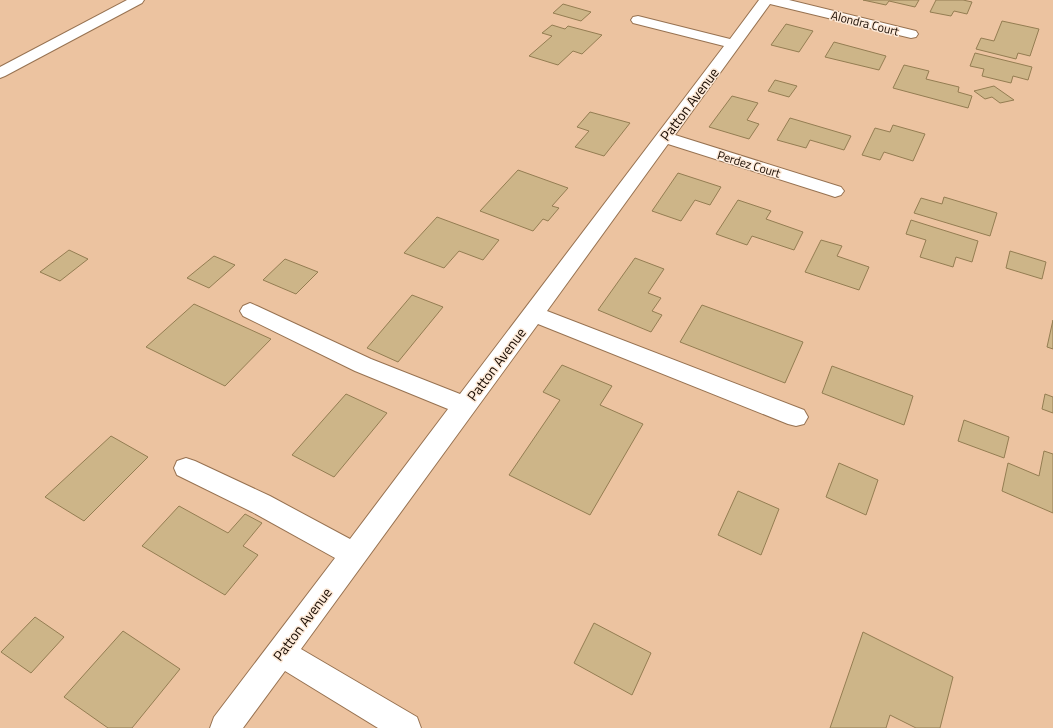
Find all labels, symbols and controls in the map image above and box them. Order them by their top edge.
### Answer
street label: Alondra Court [829,5,902,41]
street label: Patton Avenue [654,63,724,145]
street label: Perdez Court [715,145,784,183]
street label: Patton Avenue [461,323,531,405]
street label: Patton Avenue [267,583,337,665]

